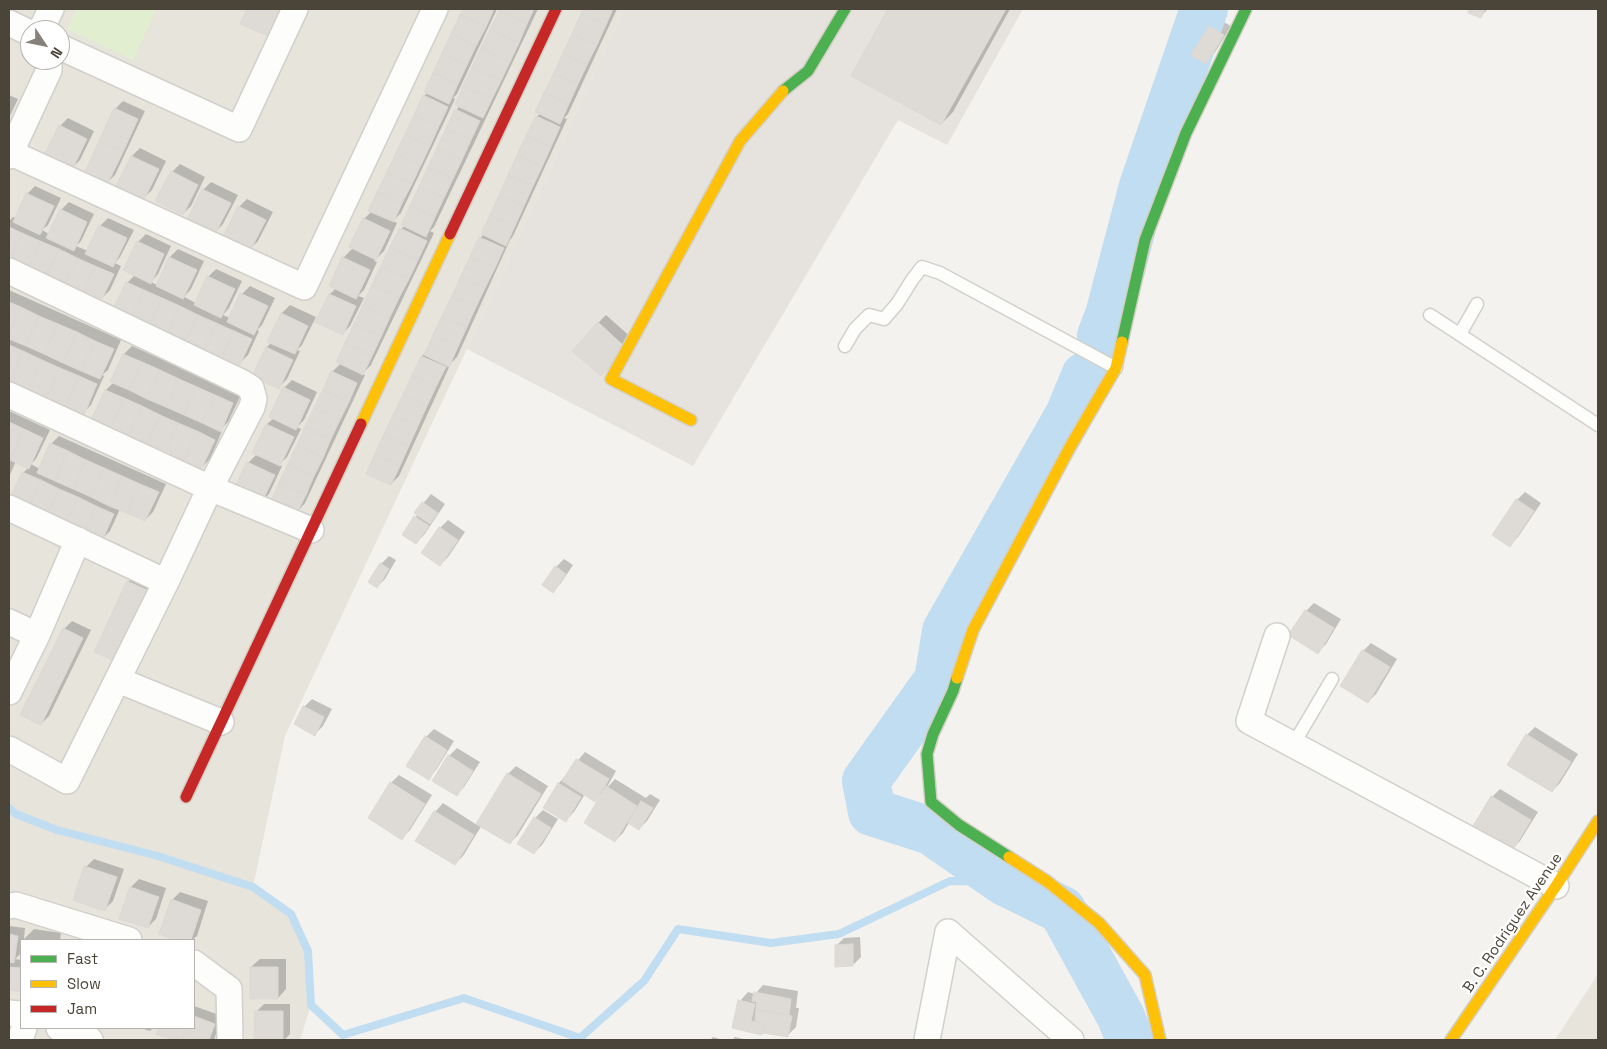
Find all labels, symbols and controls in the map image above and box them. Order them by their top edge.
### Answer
north arrow [20,20,70,70]
text: N [47,44,67,62]
street label: B. C. Rodriguez Avenue [1460,850,1566,996]
legend [20,939,195,1029]
text: Fast [67,949,98,968]
text: Slow [67,974,101,993]
text: Jam [67,999,97,1018]

